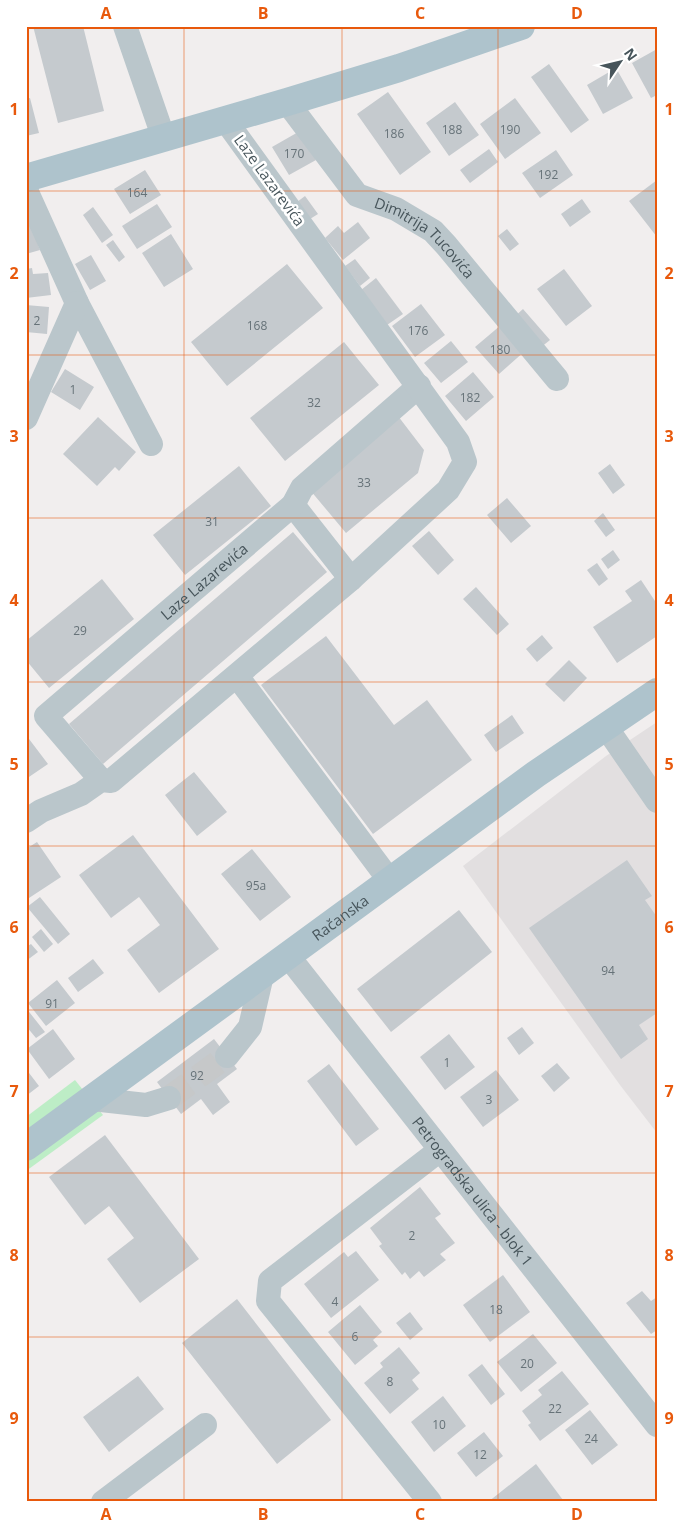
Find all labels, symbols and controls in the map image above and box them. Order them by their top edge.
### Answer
text: A [100,2,112,24]
text: B [258,2,268,24]
text: C [415,2,425,24]
text: D [571,2,583,24]
north arrow [596,38,646,88]
text: N [620,44,642,64]
text: 1 [9,98,19,120]
text: 1 [664,98,674,120]
house number: 188 [442,121,462,138]
house number: 190 [500,121,520,138]
house number: 186 [384,125,404,142]
street label: Laze Lazarevića [230,130,310,230]
house number: 170 [284,145,304,162]
house number: 192 [538,166,558,183]
house number: 164 [127,184,147,201]
street label: Dimitrija Tucovića [372,192,479,282]
text: 2 [9,262,19,284]
text: 2 [664,262,674,284]
house number: 2 [34,312,41,329]
house number: 168 [247,317,267,334]
house number: 176 [408,322,428,339]
house number: 180 [490,341,510,358]
house number: 1 [70,381,76,398]
house number: 182 [460,389,480,406]
house number: 32 [307,394,321,411]
text: 3 [9,425,19,447]
text: 3 [664,425,674,447]
house number: 33 [357,474,371,491]
house number: 31 [205,513,219,530]
street label: Laze Lazarevića [156,538,252,624]
text: 4 [9,589,19,611]
text: 4 [664,589,674,611]
house number: 29 [73,622,87,639]
text: 5 [9,753,19,775]
text: 5 [664,753,674,775]
house number: 95a [246,877,266,894]
street label: Račanska [308,890,372,945]
text: 6 [9,916,19,938]
text: 6 [664,916,674,938]
house number: 94 [601,962,615,979]
house number: 91 [45,995,59,1012]
house number: 1 [444,1054,450,1071]
house number: 92 [190,1067,204,1084]
text: 7 [9,1080,19,1102]
text: 7 [664,1080,674,1102]
house number: 3 [486,1091,493,1108]
street label: Petrogradska ulica - blok 1 [408,1112,538,1270]
house number: 2 [409,1227,416,1244]
text: 8 [9,1244,19,1266]
text: 8 [664,1244,674,1266]
house number: 4 [332,1293,339,1310]
house number: 18 [489,1301,503,1318]
house number: 6 [352,1328,359,1345]
house number: 20 [520,1355,534,1372]
house number: 8 [387,1373,394,1390]
house number: 22 [548,1400,562,1417]
text: 9 [9,1407,19,1429]
text: 9 [664,1407,674,1429]
house number: 10 [432,1416,446,1433]
house number: 24 [584,1430,598,1447]
house number: 12 [473,1446,487,1463]
text: A [100,1503,112,1525]
text: B [258,1503,268,1525]
text: C [415,1503,425,1525]
text: D [571,1503,583,1525]

